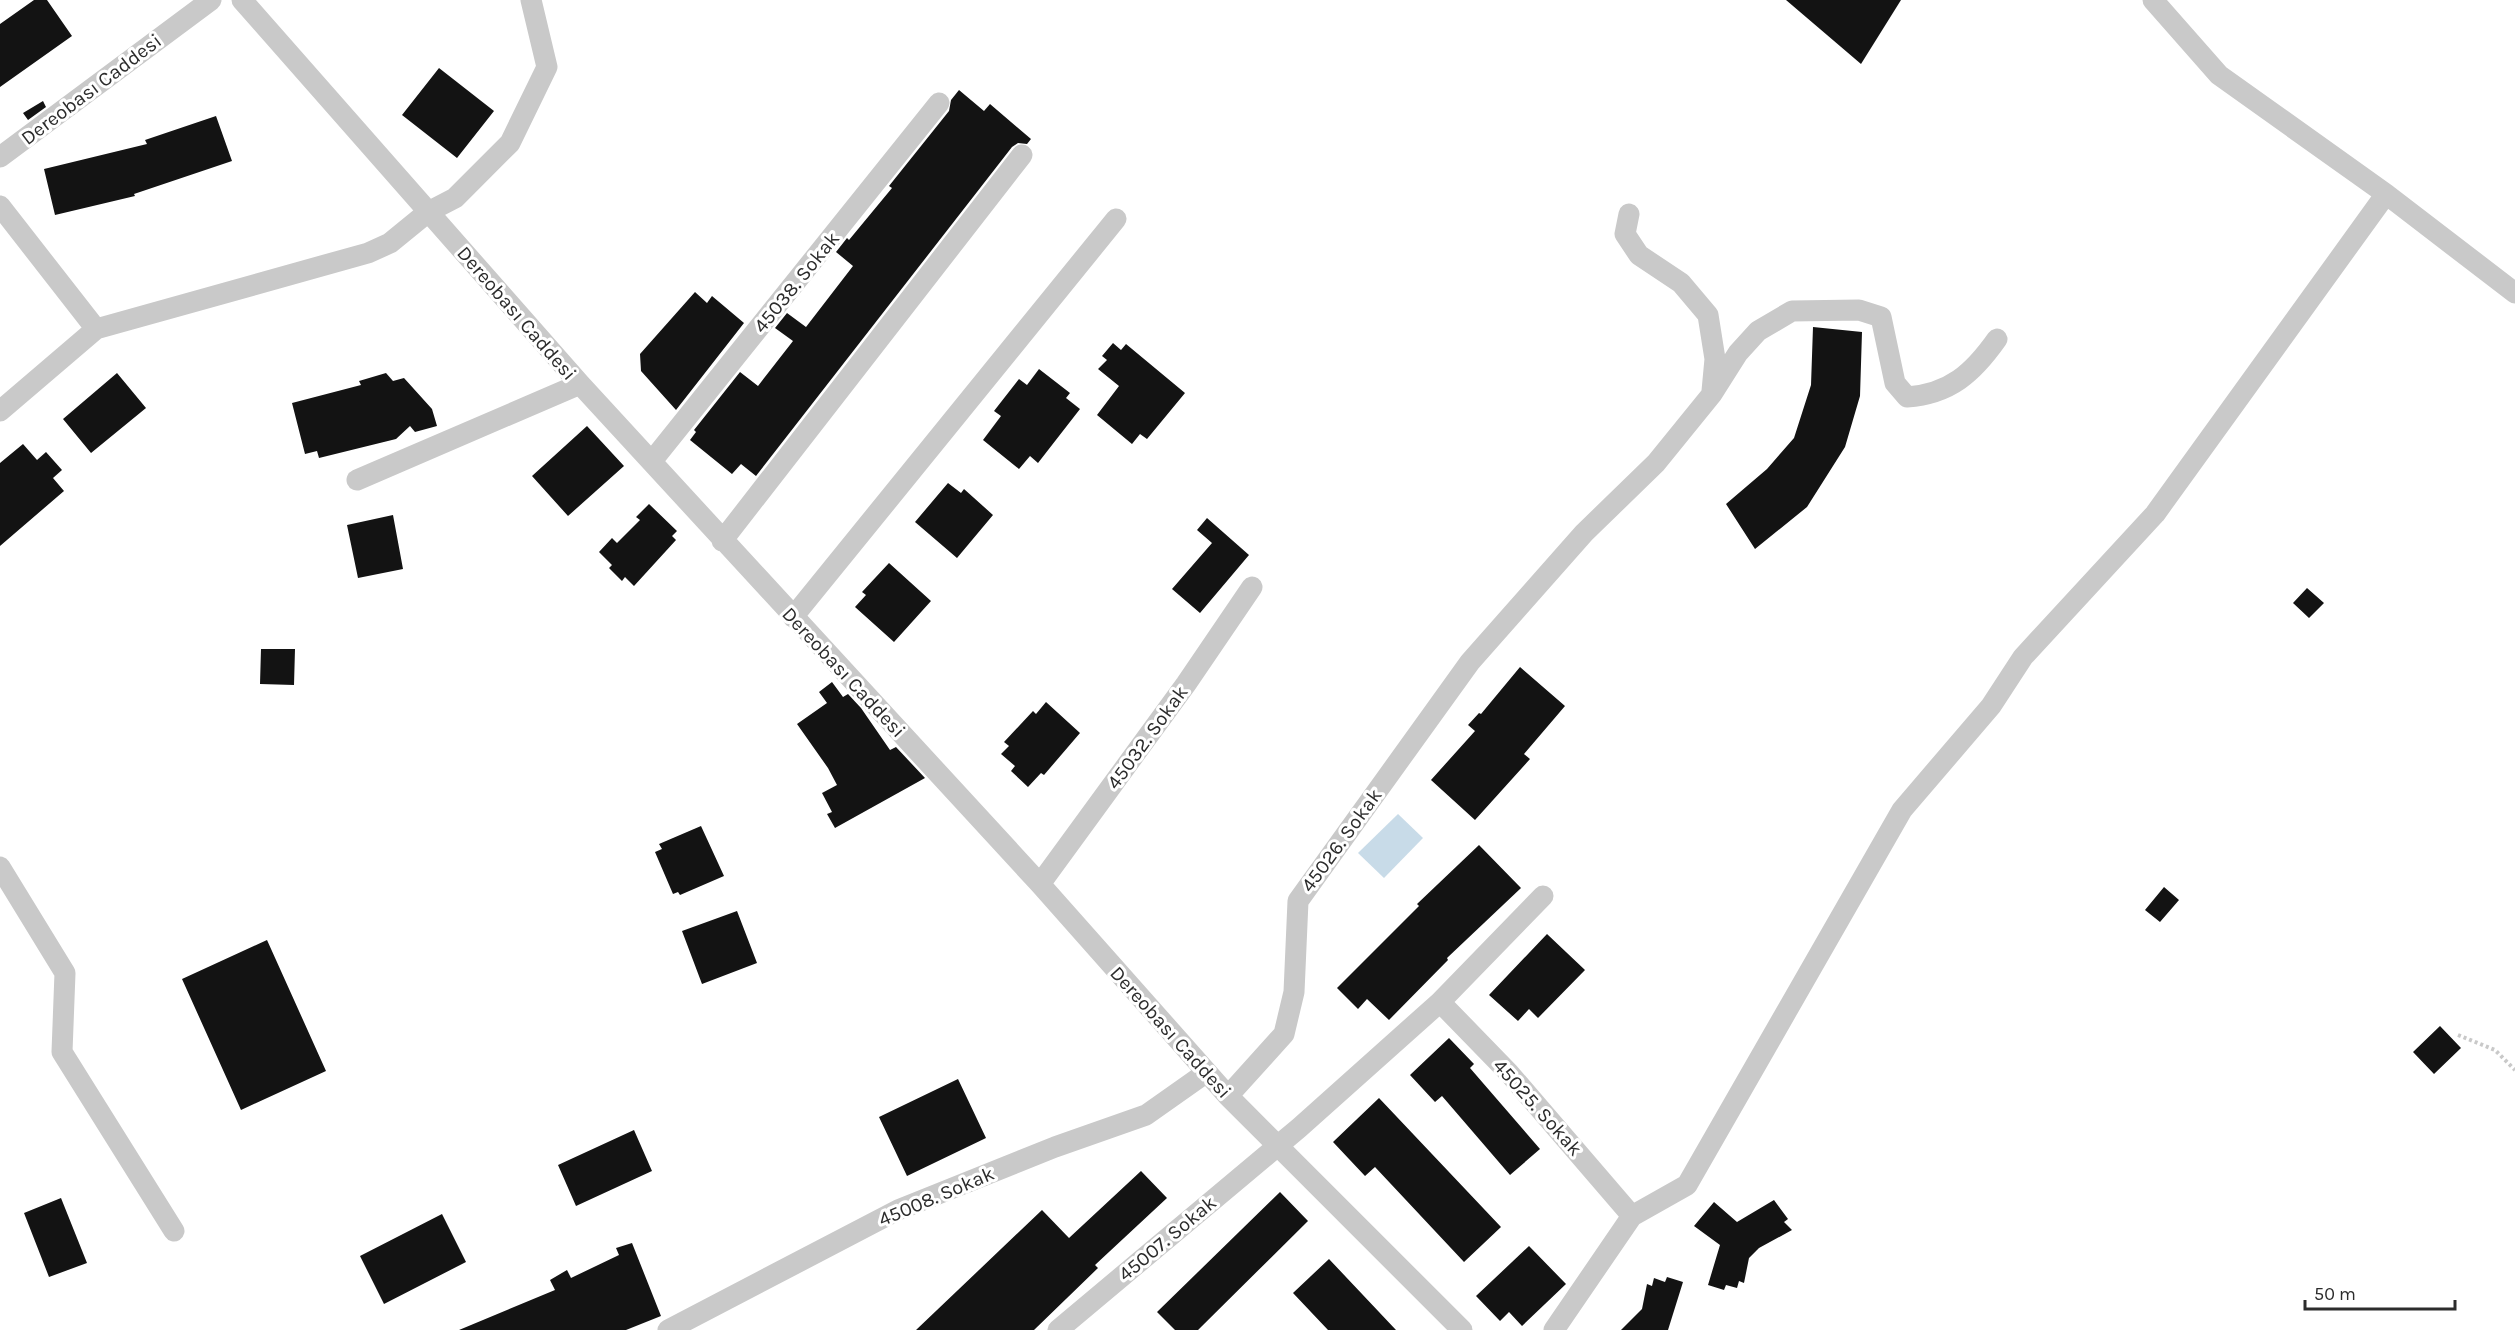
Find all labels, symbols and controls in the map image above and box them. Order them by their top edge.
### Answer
street label: Dereobası Caddesi [17,29,166,150]
street label: 45038. Sokak [749,227,844,337]
street label: Dereobası Caddesi [452,242,581,385]
street label: Dereobası Caddesi [777,602,910,742]
street label: 45032. Sokak [1102,681,1193,794]
street label: 45026. Sokak [1296,784,1387,897]
street label: Dereobası Caddesi [1105,962,1236,1103]
street label: 45025. Sokak [1488,1054,1587,1160]
street label: 45008. Sokak [875,1162,997,1231]
street label: 45007. Sokak [1114,1191,1221,1286]
scale bar [2305,1273,2455,1311]
text: 50 m [2314,1283,2356,1305]

